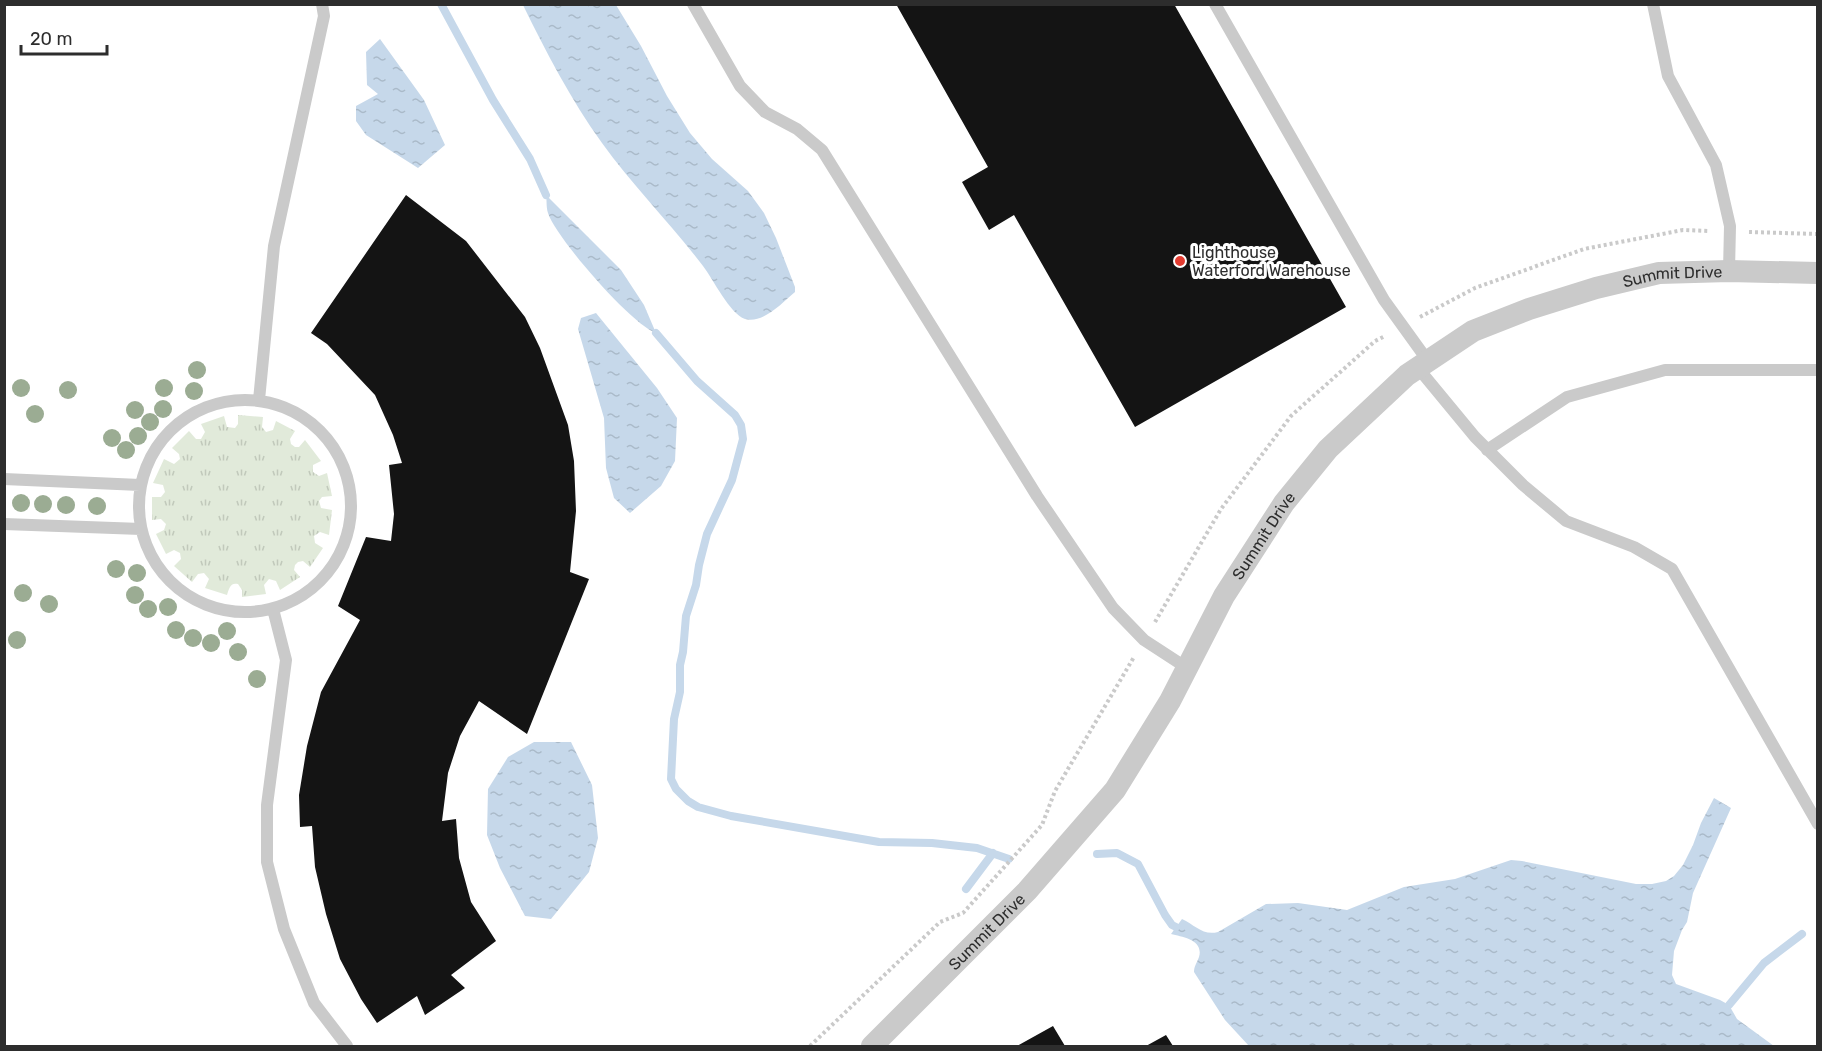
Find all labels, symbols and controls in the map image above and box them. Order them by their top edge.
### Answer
scale bar [21,18,106,56]
text: 20 m [30,28,72,50]
place label: Lighthouse Waterford Warehouse [1192,243,1351,280]
marker: Lighthouse Waterford Warehouse [1173,254,1187,268]
street label: Summit Drive [1621,262,1723,291]
street label: Summit Drive [1228,488,1299,583]
street label: Summit Drive [945,889,1029,974]

